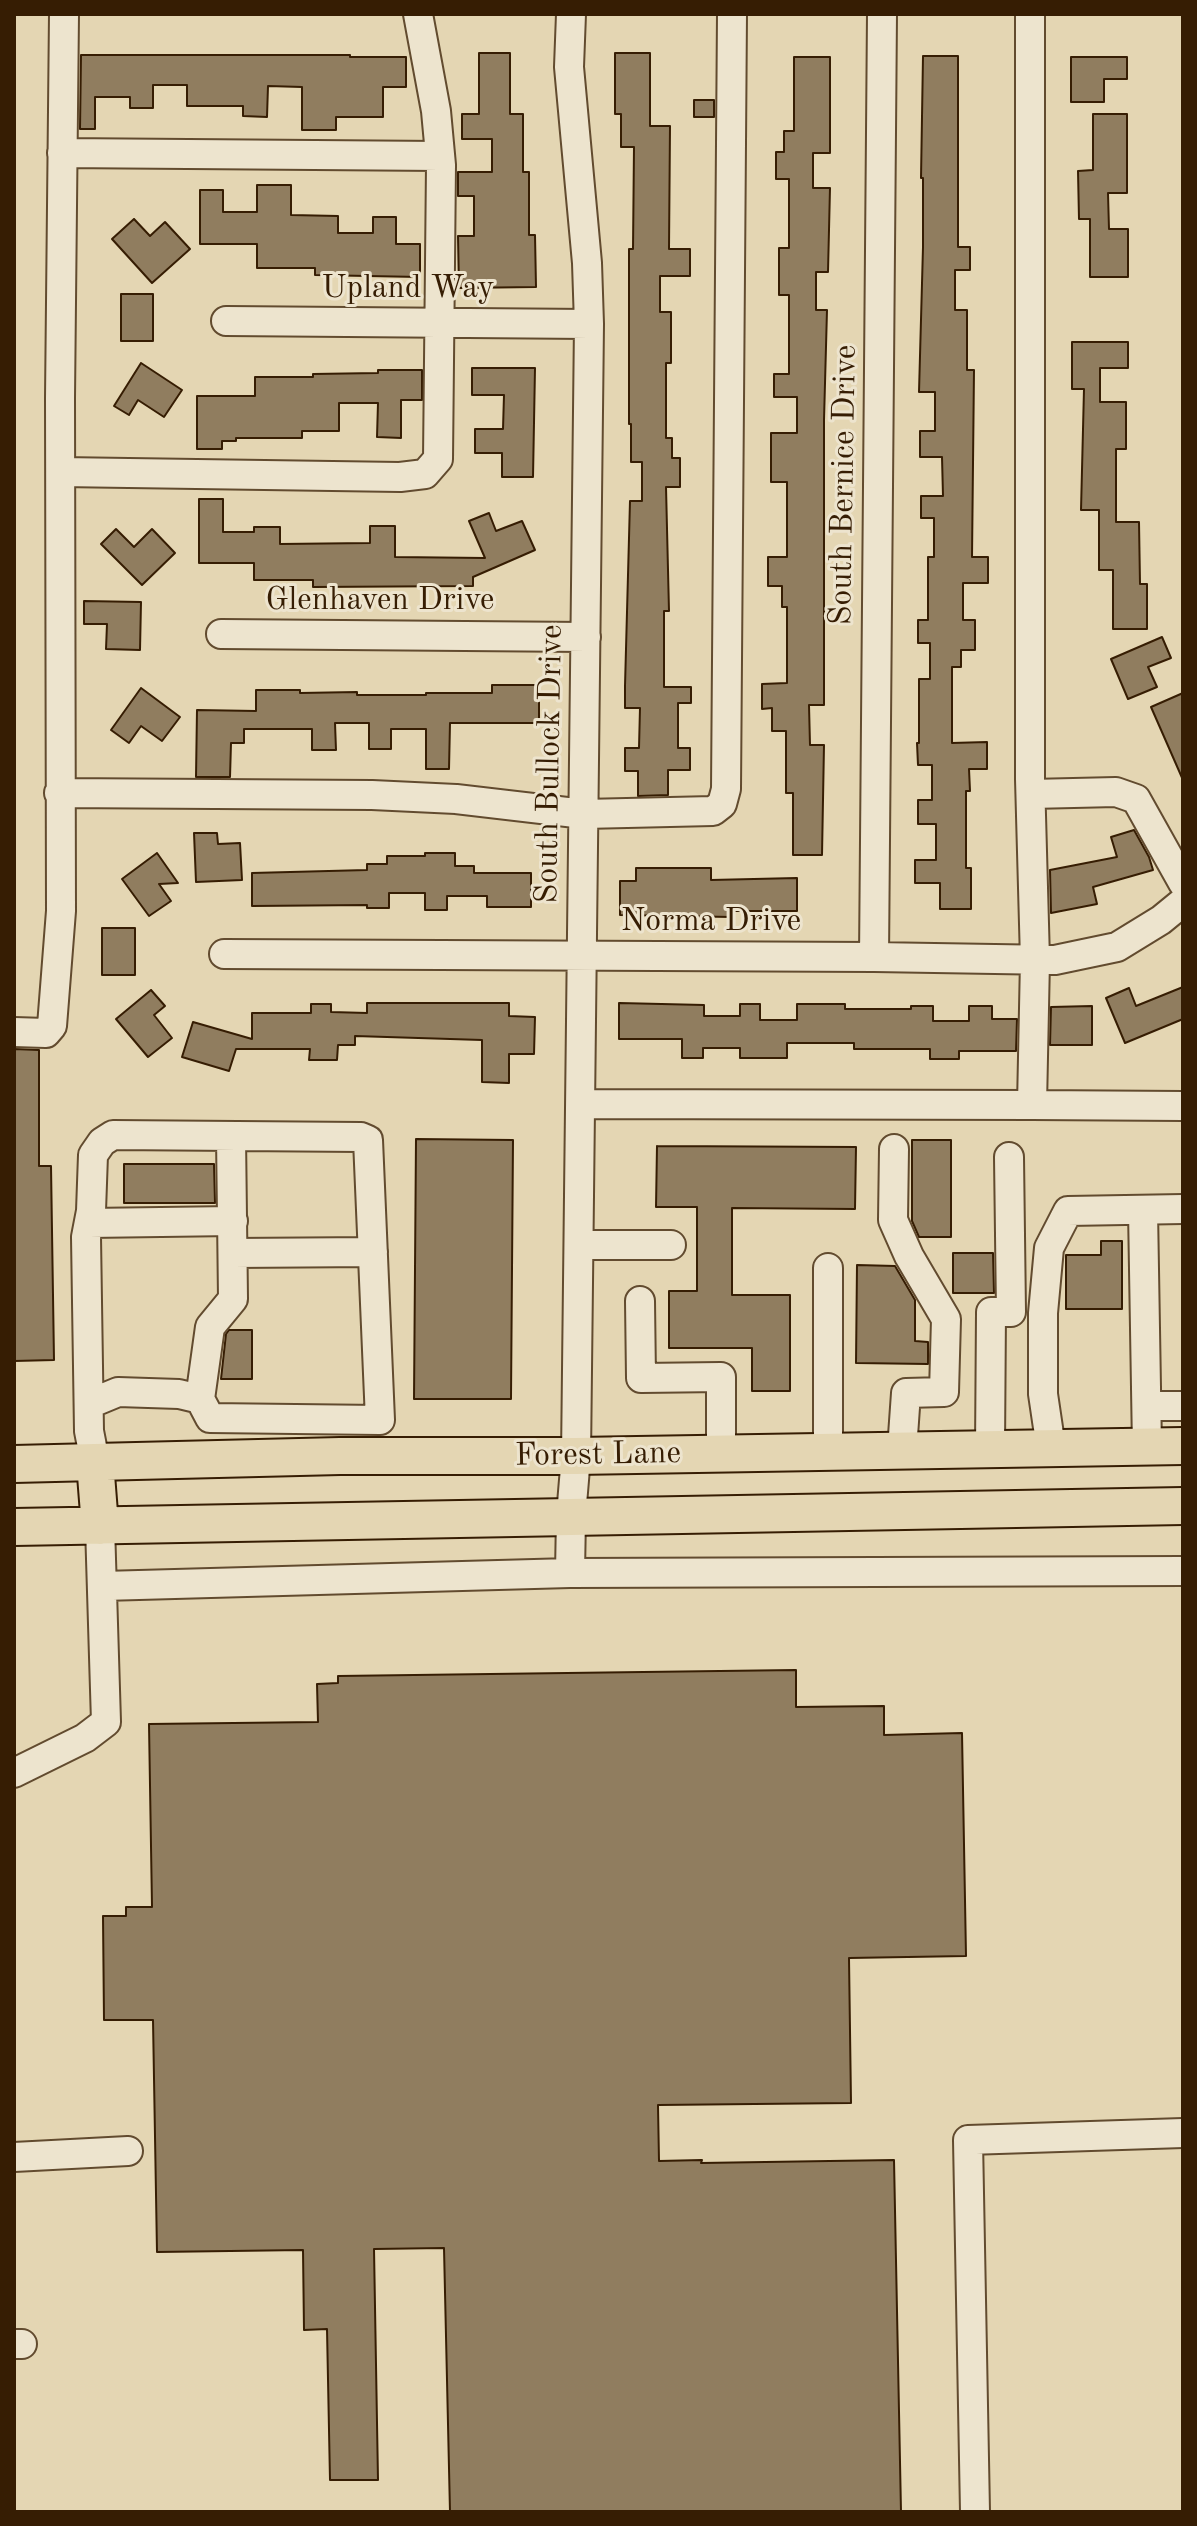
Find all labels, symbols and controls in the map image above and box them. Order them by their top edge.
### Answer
street label: Upland Way [322,270,494,308]
street label: South Bernice Drive [822,344,866,626]
street label: Glenhaven Drive [265,582,495,620]
street label: South Bullock Drive [528,624,572,904]
street label: Norma Drive [621,903,801,941]
street label: Forest Lane [515,1434,681,1476]

